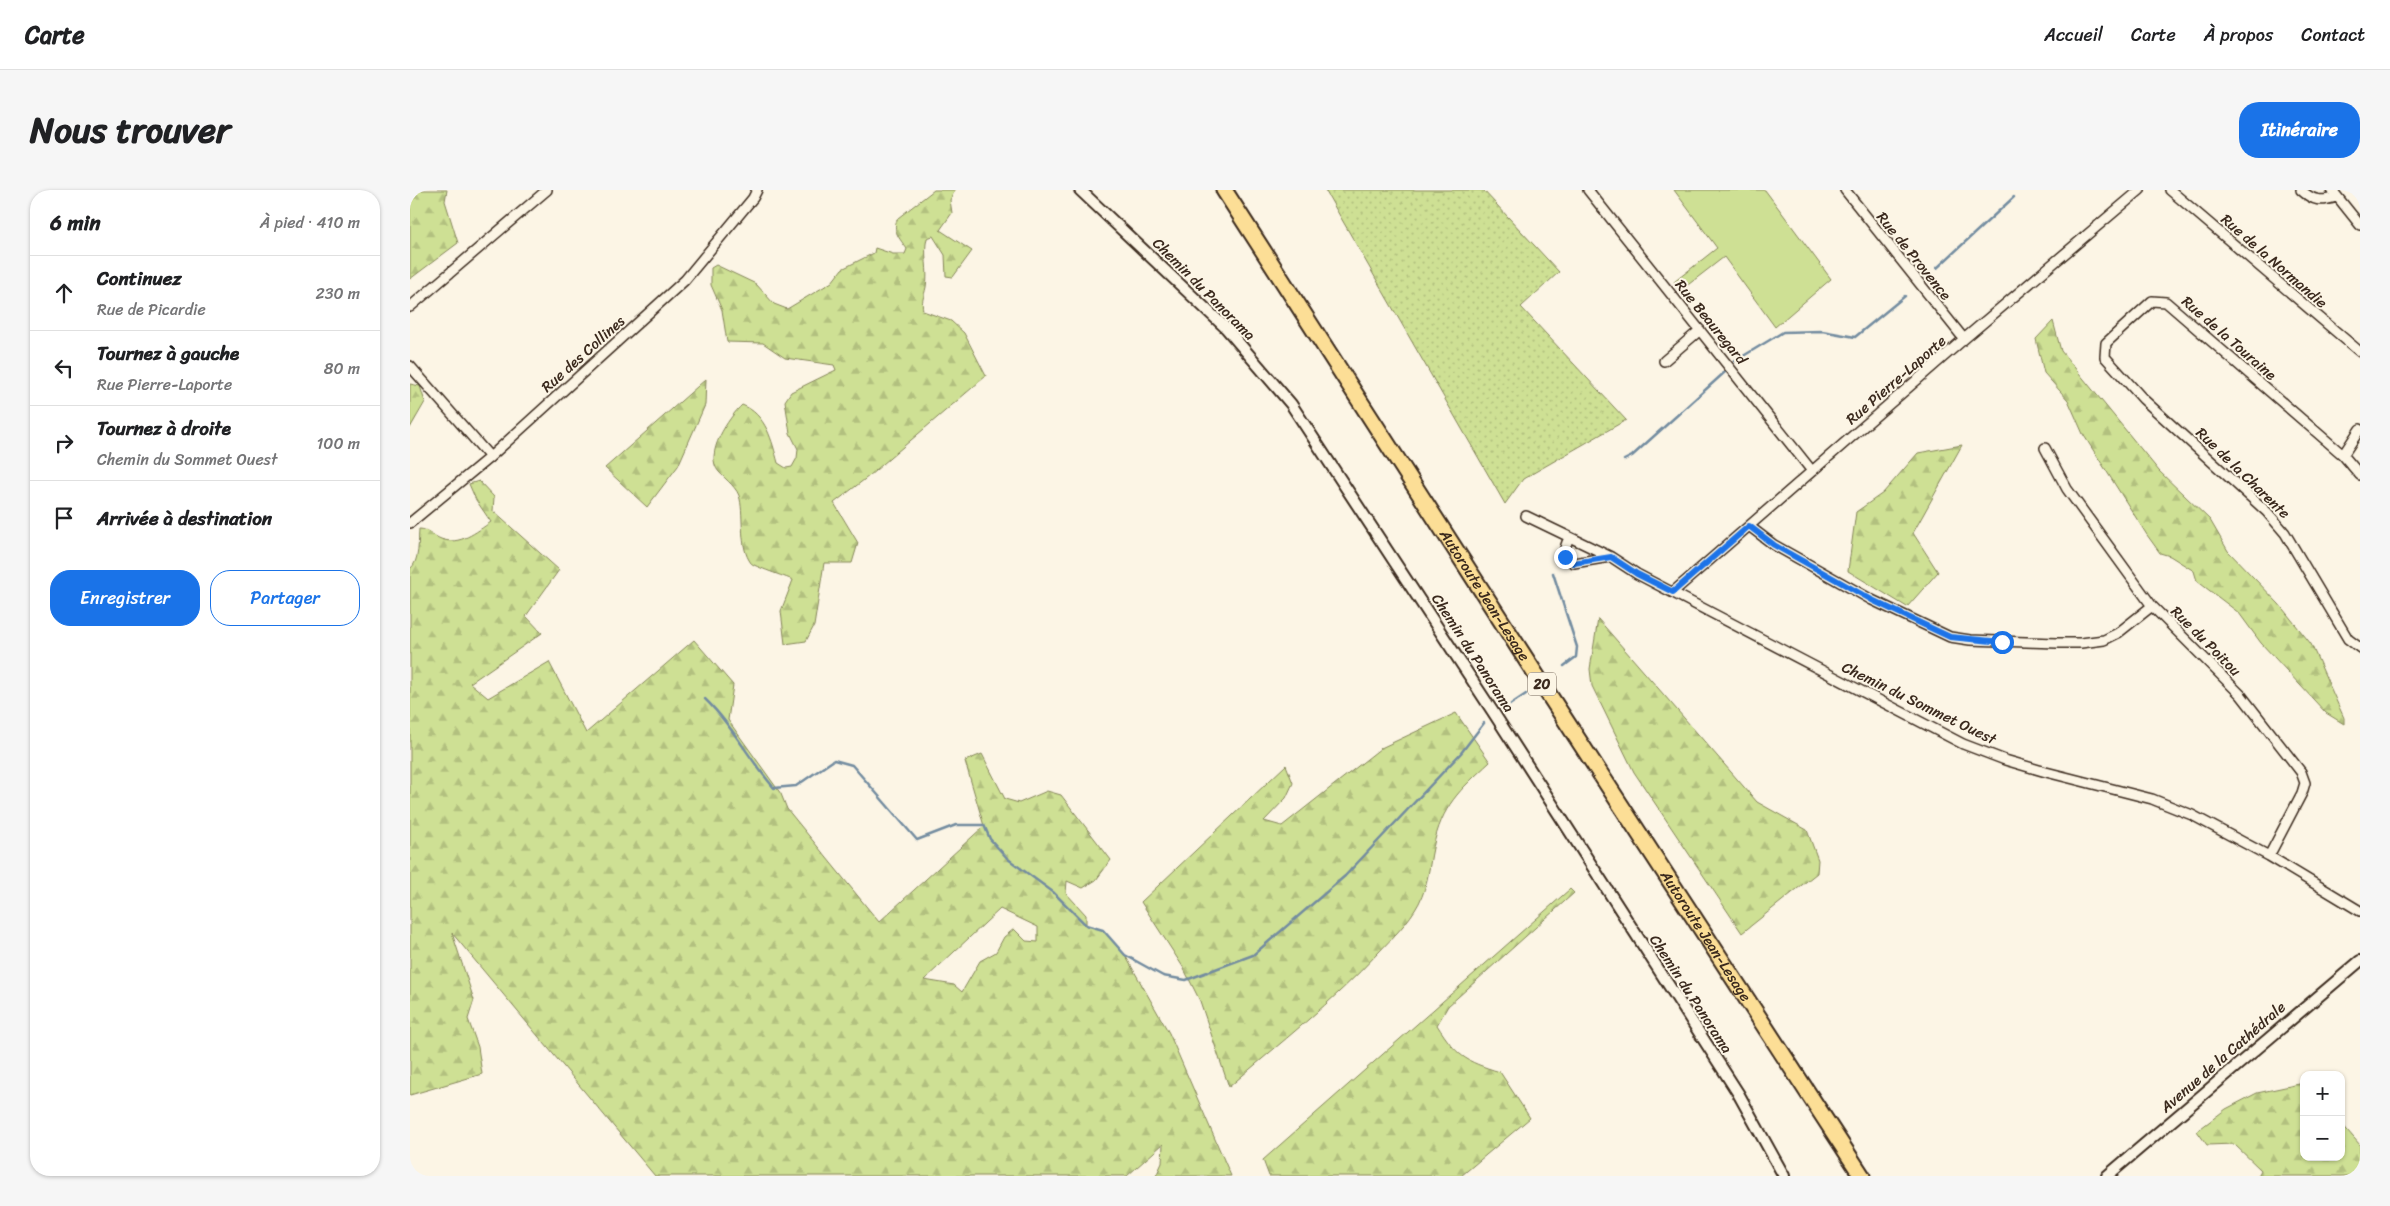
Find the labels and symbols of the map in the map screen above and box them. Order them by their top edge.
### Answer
street label: Rue de Provence [1870,206,1958,306]
street label: Rue de la Normandie [2215,207,2334,315]
street label: Chemin du Panorama [1146,231,1262,347]
street label: Rue Beauregard [1668,274,1754,371]
street label: Rue de la Touraine [2175,289,2283,387]
street label: Rue des Collines [535,308,632,399]
street label: Rue Pierre-Laporte [1840,328,1953,431]
street label: Rue de la Charente [2190,421,2297,525]
street label: Autoroute Jean-Lesage [1432,523,1537,667]
route end [1554,546,1577,569]
street label: Chemin du Panorama [1425,588,1522,718]
street label: Rue du Poitou [2164,599,2248,683]
route start [1991,631,2014,654]
street label: Chemin du Sommet Ouest [1837,654,2002,752]
road number: 20 [1528,672,1556,696]
street label: Autoroute Jean-Lesage [1653,864,1758,1007]
street label: Chemin du Panorama [1643,929,1740,1059]
street label: Avenue de la Cathédrale [2153,995,2292,1120]

